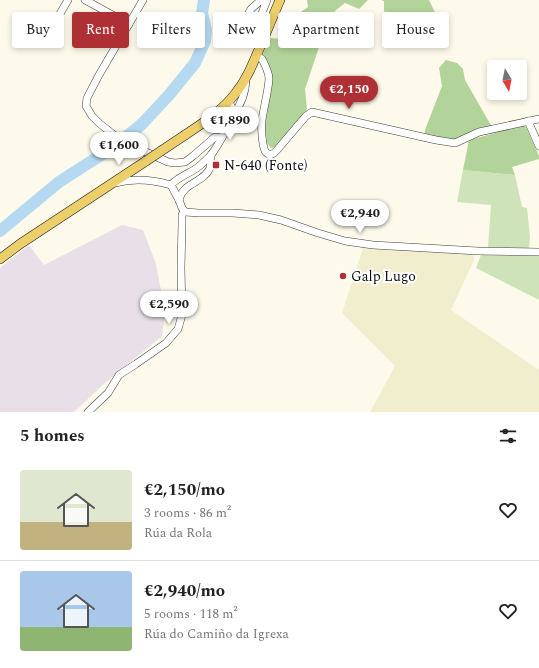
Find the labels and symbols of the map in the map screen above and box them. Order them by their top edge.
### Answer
north arrow [487,60,527,100]
pin: €2,150 [316,76,382,110]
pin: €1,890 [197,107,263,141]
pin: €1,600 [86,132,152,166]
place label: N-640 (Fonte) [224,155,308,176]
marker: N-640 (Fonte) [211,160,221,170]
pin: €2,940 [327,200,393,234]
place label: Galp Lugo [351,266,416,287]
marker: Galp Lugo [338,271,348,281]
pin: €2,590 [136,291,202,325]

